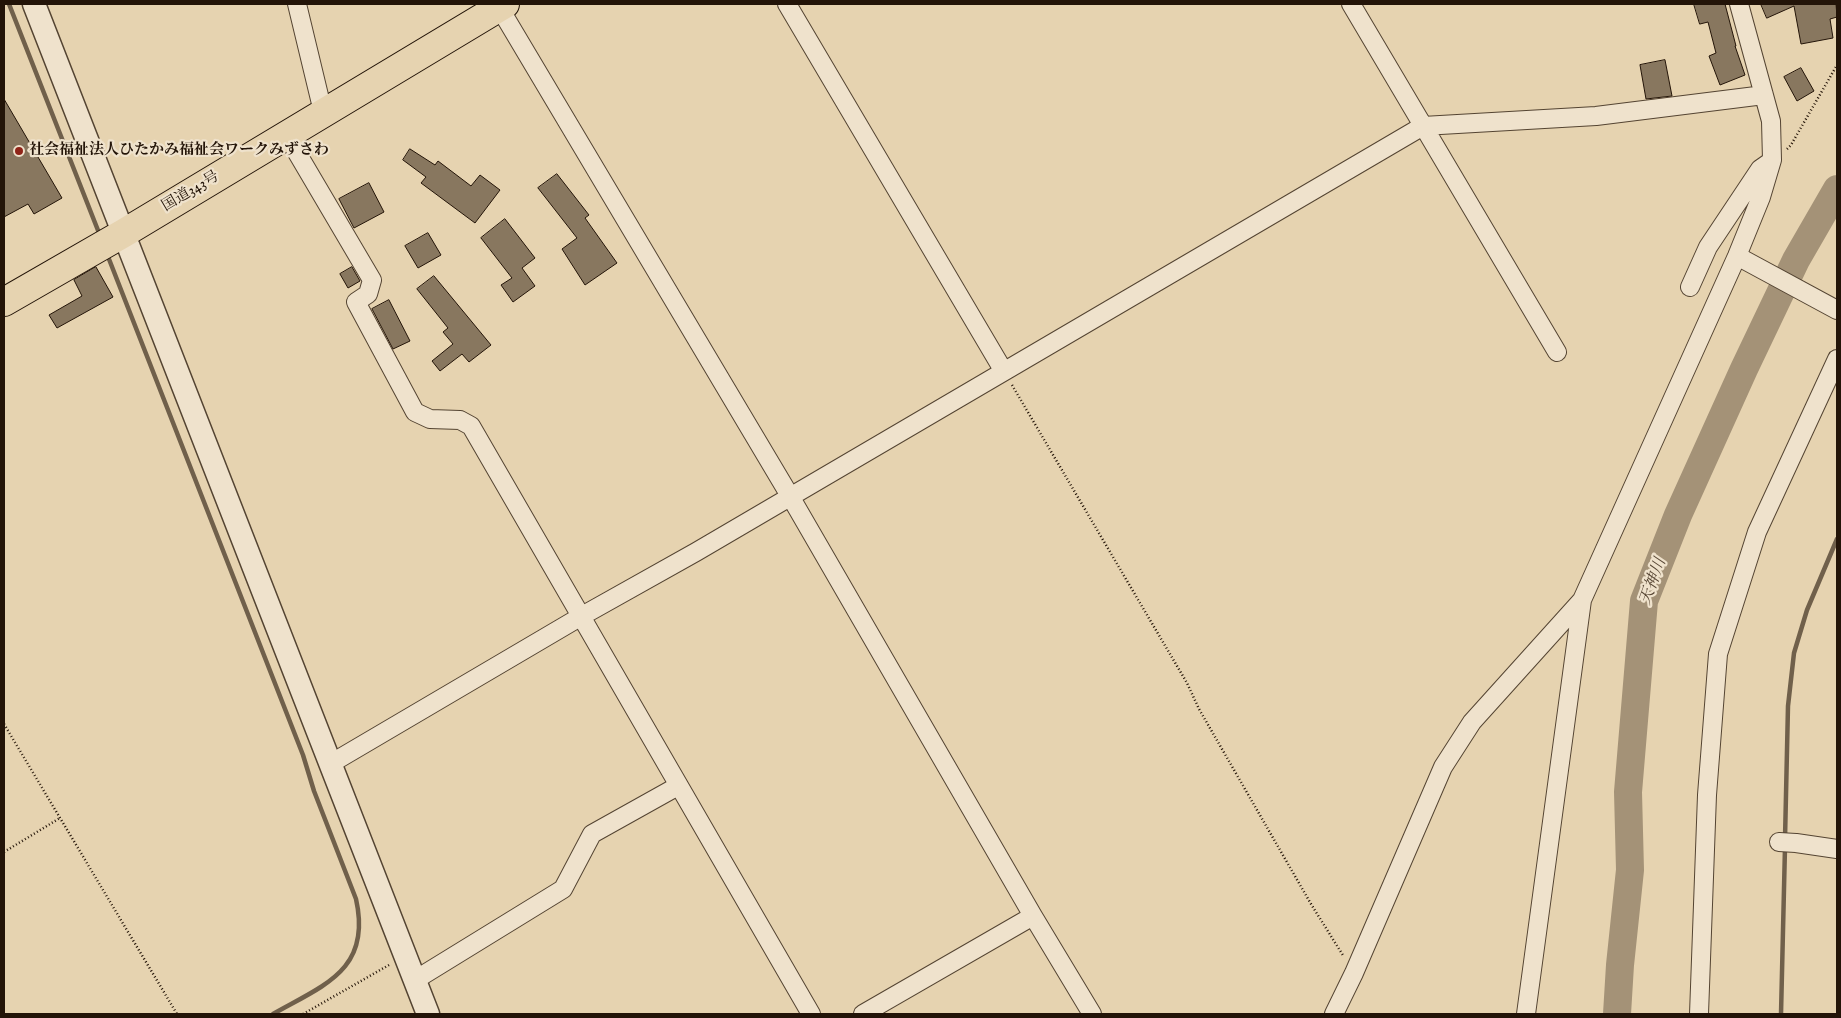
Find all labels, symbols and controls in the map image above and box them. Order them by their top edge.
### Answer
place label: 社会福祉法人ひたかみ福祉会ワークみずさわ [29,142,329,160]
marker: 社会福祉法人ひたかみ福祉会ワークみずさわ [13,145,25,157]
street label: 国道343号 [159,168,223,216]
water label: 天神川 [1637,556,1671,608]

